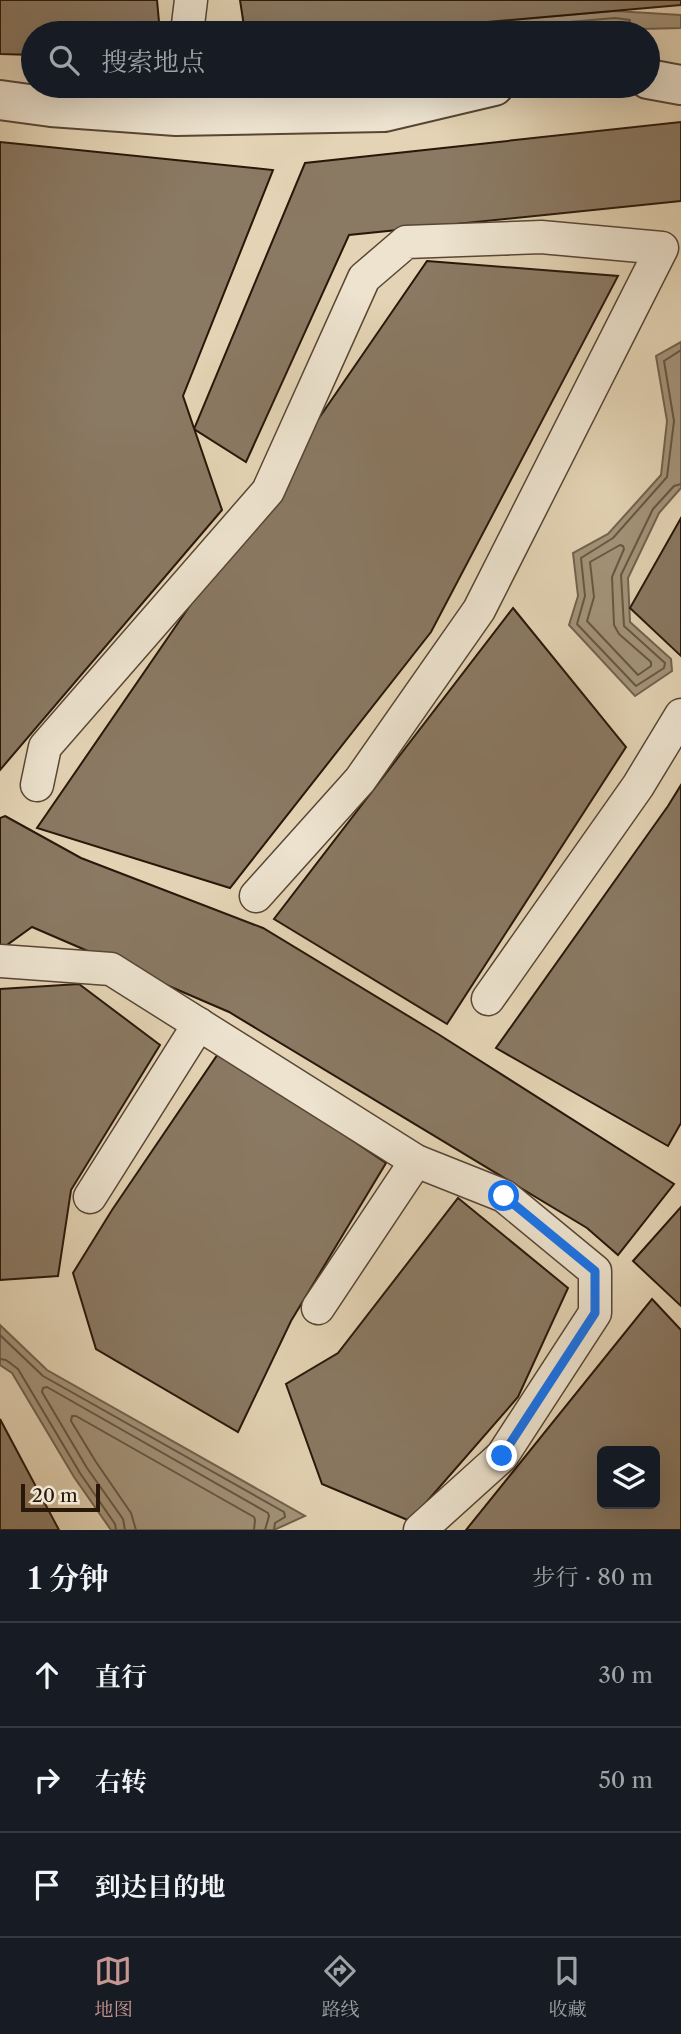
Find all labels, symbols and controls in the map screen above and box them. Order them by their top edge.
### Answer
search box [21,21,660,98]
icon: search [45,41,83,79]
text: 搜索地点 [101,46,205,78]
route start [488,1180,519,1211]
route end [486,1440,517,1471]
map controls [597,1446,660,1509]
button: layers [597,1446,660,1509]
scale bar [21,1481,100,1513]
text: 20 m [32,1484,78,1507]
text: 1 分钟 [28,1560,109,1597]
text: 步行 · 80 m [533,1563,653,1591]
icon: ahead [28,1656,66,1694]
text: 直行 [95,1661,147,1693]
text: 30 m [598,1661,653,1689]
icon: right [28,1761,66,1799]
text: 右转 [95,1766,147,1798]
text: 50 m [598,1766,653,1794]
icon: arrive [28,1866,66,1904]
text: 到达目的地 [95,1871,225,1903]
tab: 地图 [94,1952,133,2021]
tab: 路线 [321,1952,360,2021]
tab: 收藏 [548,1952,587,2021]

